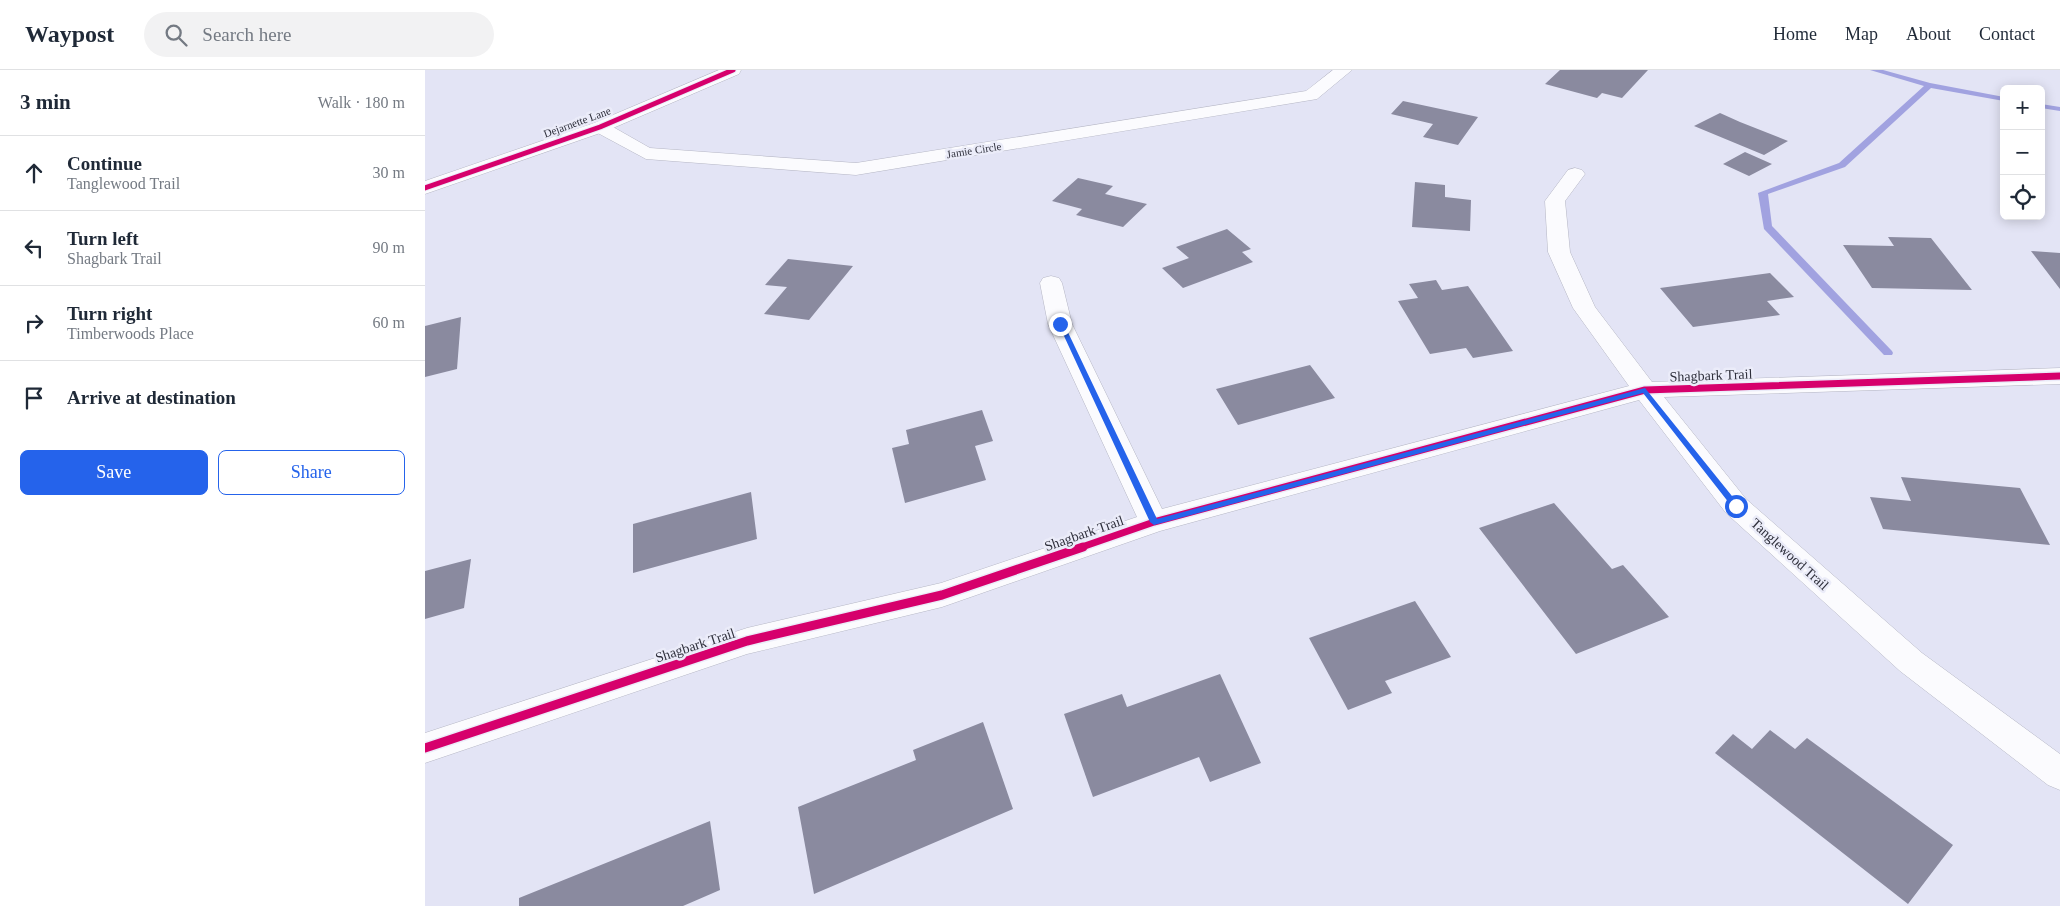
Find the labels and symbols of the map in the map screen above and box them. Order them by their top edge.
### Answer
street label: Dejarnette Lane [542,104,612,140]
street label: Jamie Circle [946,140,1002,160]
route end [1049,313,1072,336]
street label: Shagbark Trail [1669,367,1753,384]
route start [1725,495,1748,518]
street label: Shagbark Trail [1043,513,1126,554]
street label: Tanglewood Trail [1748,516,1832,593]
street label: Shagbark Trail [653,626,737,665]

